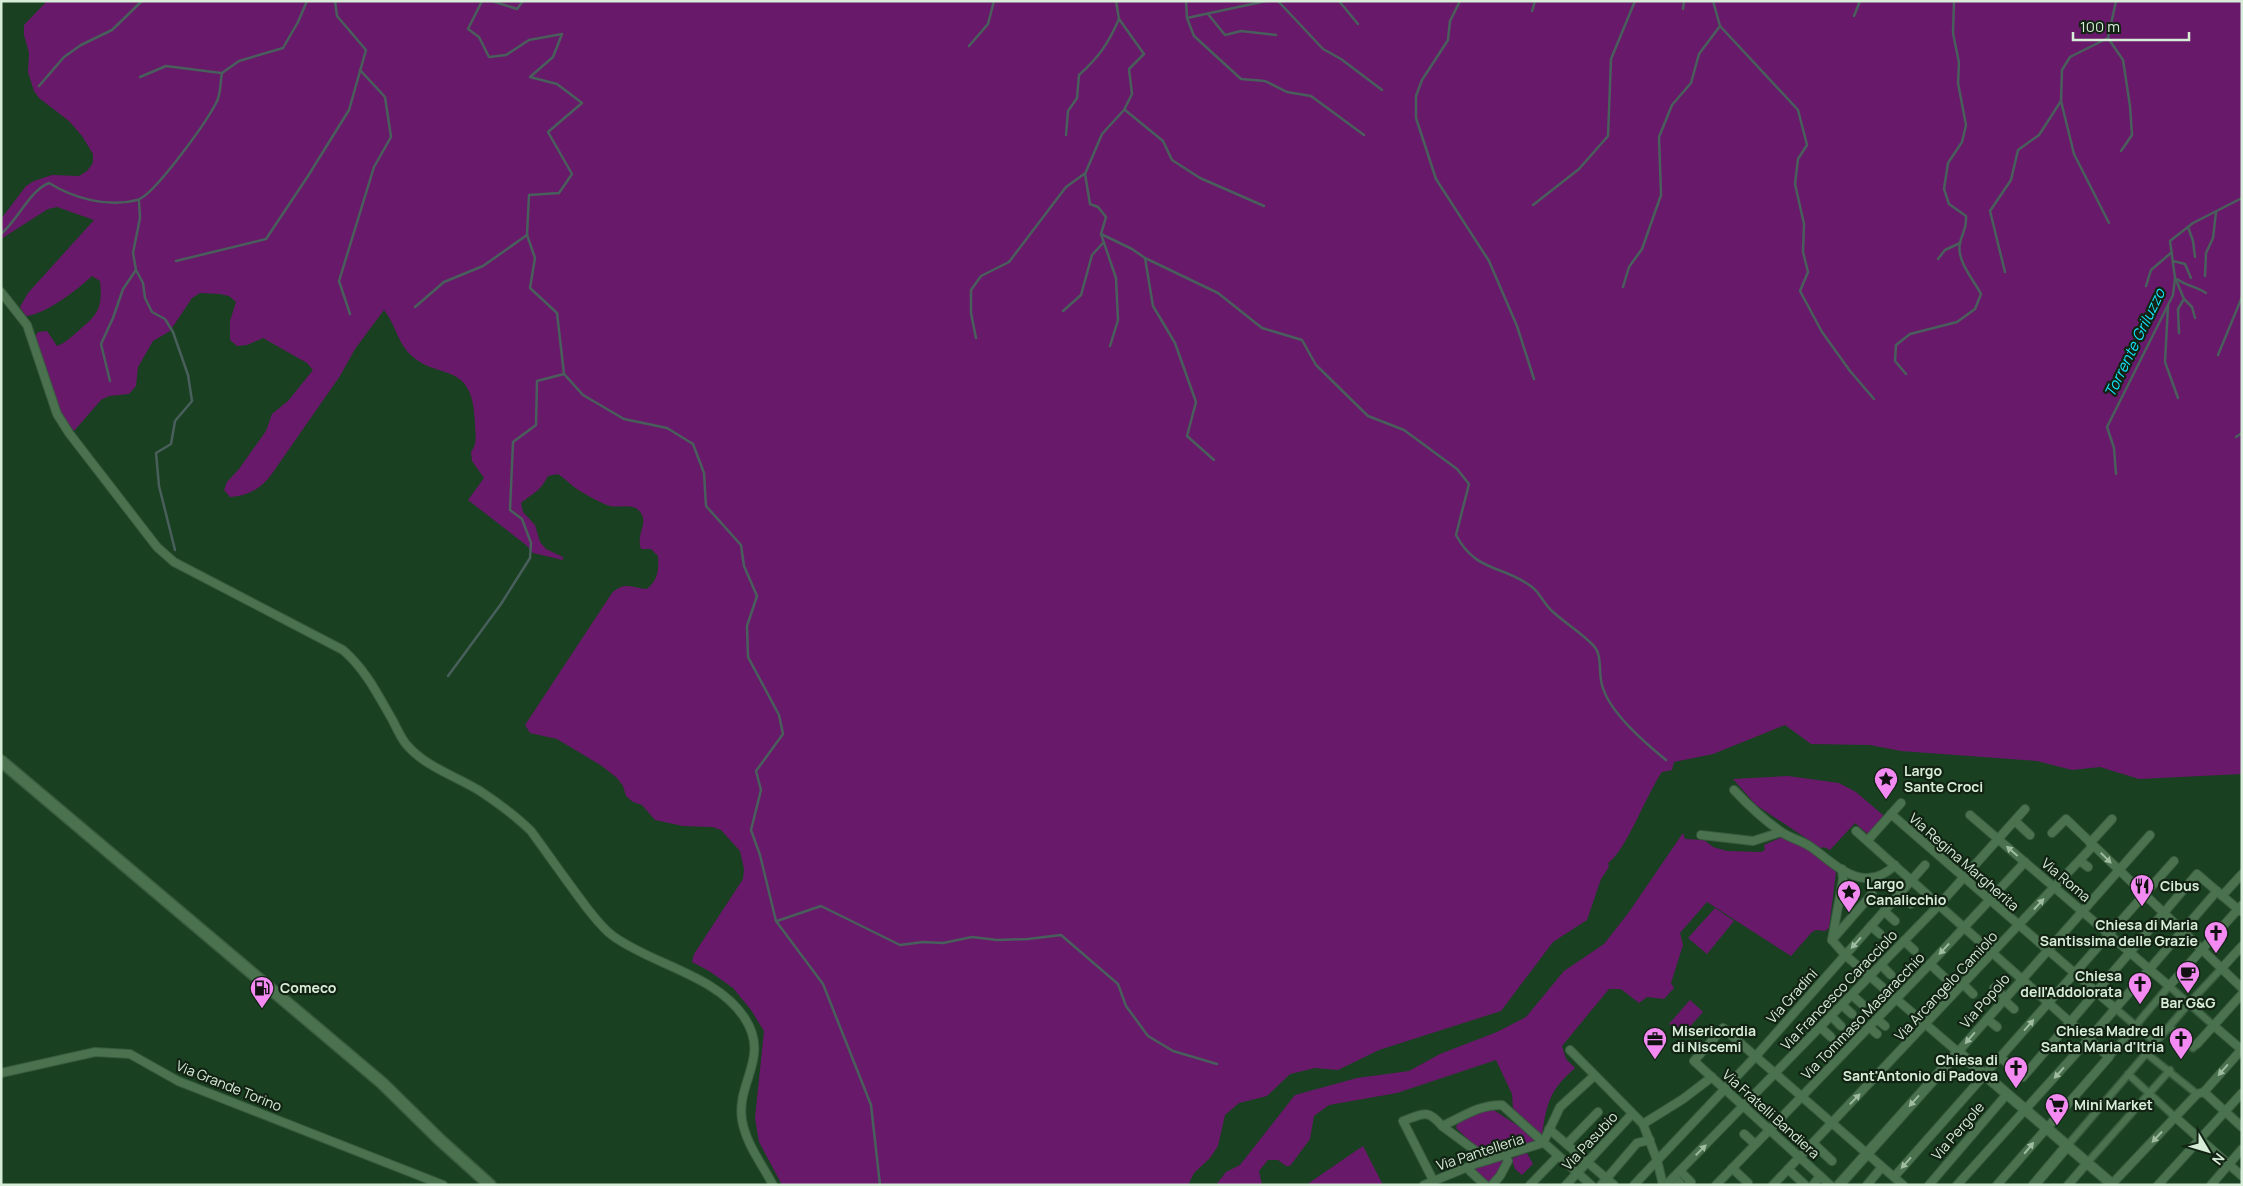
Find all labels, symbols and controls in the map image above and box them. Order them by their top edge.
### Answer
scale bar [2073,10,2189,42]
text: 100 m [2080,16,2120,37]
water label: Torrente Griluzzo [2099,284,2170,401]
place label: Largo Sante Croci [1904,761,1983,796]
place icon: Largo Sante Croci [1873,766,1899,800]
street label: Via Regina Margherita [1905,808,2023,915]
one-way arrow [2006,846,2018,857]
one-way arrow [2100,852,2112,864]
street label: Via Roma [2038,853,2095,906]
restaurant icon: Cibus [2129,873,2155,907]
place label: Largo Canalicchio [1866,874,1947,909]
place label: Cibus [2160,876,2200,895]
place icon: Largo Canalicchio [1836,879,1862,913]
one-way arrow [2033,899,2045,911]
place label: Chiesa di Maria Santissima delle Grazie [2040,915,2198,950]
church icon: Chiesa di Maria Santissima delle Grazie [2203,920,2229,954]
street label: Via Francesco Caracciolo [1776,925,1901,1054]
street label: Via Arcangelo Camiolo [1890,927,2001,1044]
one-way arrow [1850,936,1862,948]
one-way arrow [1938,943,1950,955]
street label: Via Tommaso Masaracchio [1797,948,1928,1083]
cafe icon: Bar G&G [2175,960,2201,994]
street label: Via Gradini [1762,964,1821,1027]
place label: Chiesa dell'Addolorata [2020,966,2122,1001]
street label: Via Popolo [1956,969,2014,1032]
church icon: Chiesa dell'Addolorata [2127,971,2153,1005]
fuel station icon: Comeco [249,975,275,1009]
place label: Comeco [280,978,337,997]
place label: Bar G&G [2160,993,2216,1012]
one-way arrow [2023,1019,2034,1032]
place label: Misericordia di Niscemi [1672,1021,1756,1056]
place label: Chiesa Madre di Santa Maria d'Itria [2041,1021,2164,1056]
office icon: Misericordia di Niscemi [1642,1026,1668,1060]
church icon: Chiesa Madre di Santa Maria d'Itria [2168,1026,2194,1060]
one-way arrow [1964,1032,1976,1044]
place label: Chiesa di Sant'Antonio di Padova [1843,1050,1998,1085]
church icon: Chiesa di Sant'Antonio di Padova [2003,1055,2029,1089]
street label: Via Grande Torino [174,1056,285,1115]
one-way arrow [2217,1064,2228,1077]
street label: Via Fratelli Bandiera [1719,1065,1824,1162]
one-way arrow [2053,1067,2065,1079]
supermarket icon: Mini Market [2044,1092,2070,1126]
one-way arrow [1849,1093,1861,1105]
one-way arrow [1908,1094,1920,1106]
place label: Mini Market [2074,1095,2153,1114]
street label: Via Pergole [1927,1097,1988,1164]
street label: Via Pasubio [1558,1107,1622,1174]
north arrow [2183,1126,2233,1176]
street label: Via Pantelleria [1434,1128,1526,1175]
one-way arrow [2151,1130,2163,1142]
one-way arrow [2023,1141,2034,1154]
one-way arrow [1694,1144,1706,1156]
text: N [2208,1149,2229,1169]
one-way arrow [1900,1157,1912,1169]

